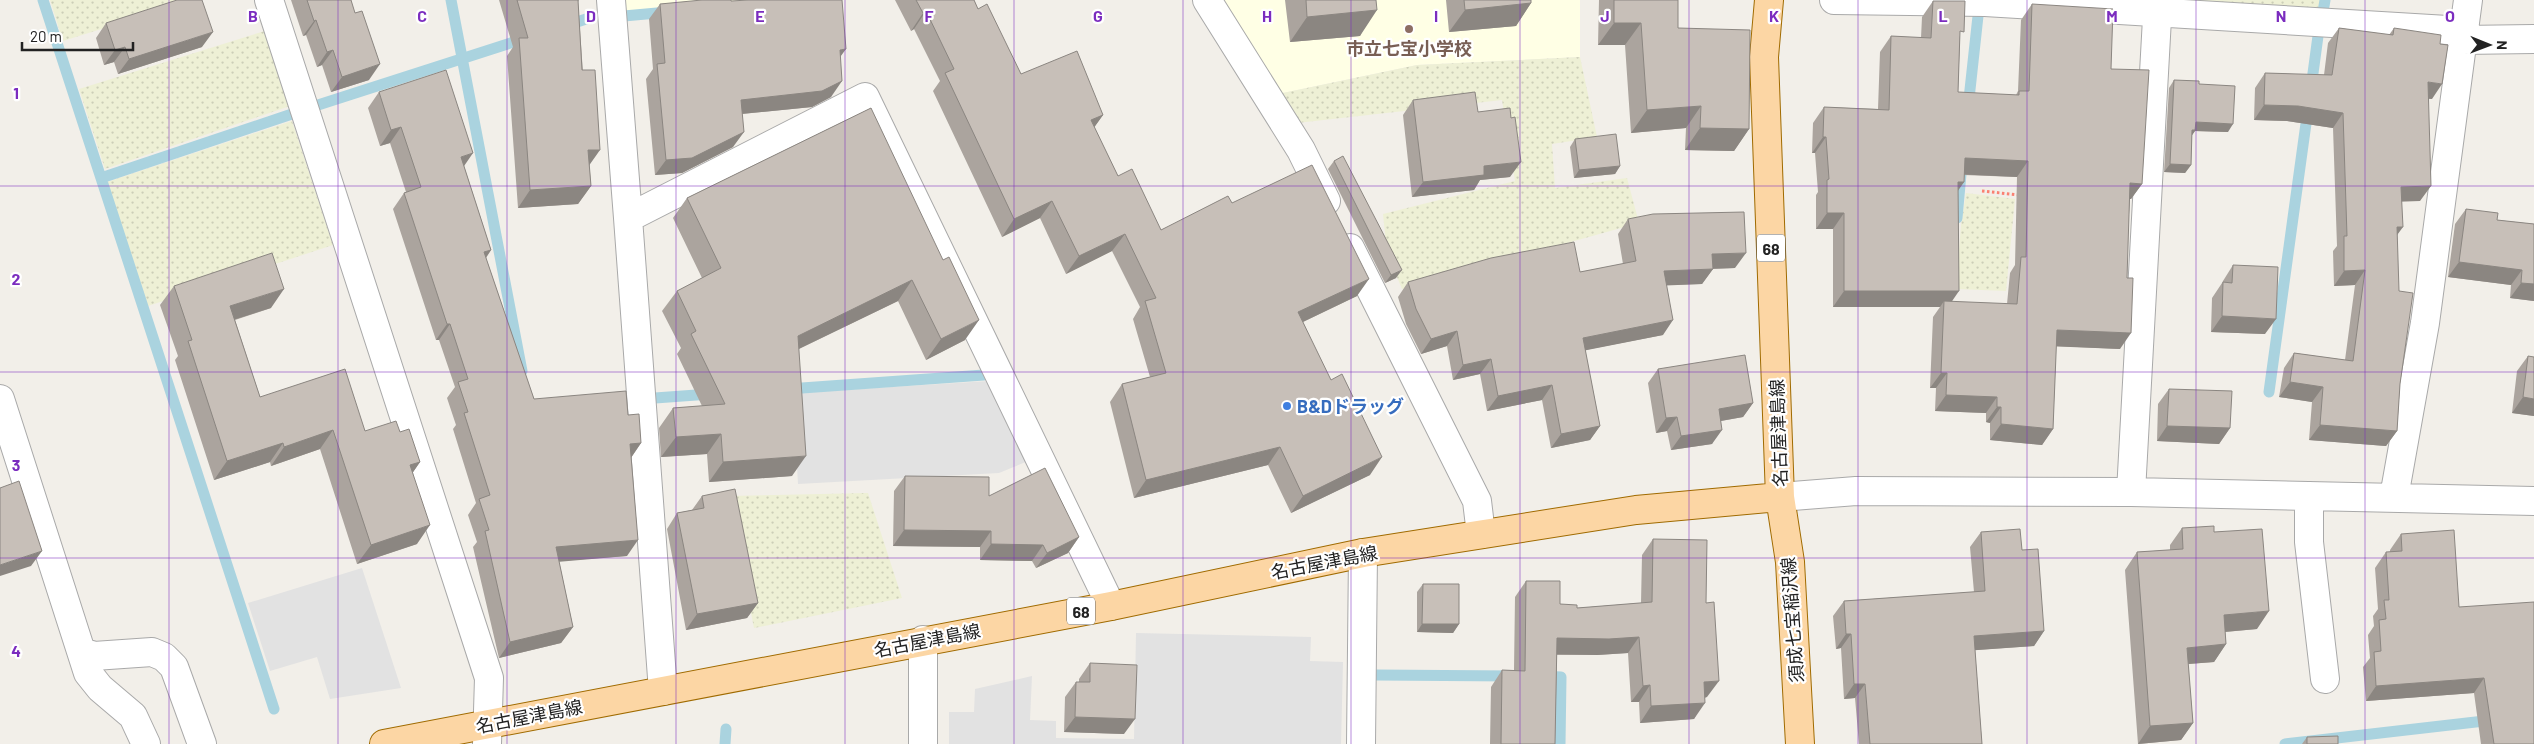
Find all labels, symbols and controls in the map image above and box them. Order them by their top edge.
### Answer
text: B [248,6,258,25]
text: C [417,6,427,25]
text: D [586,6,596,25]
text: E [755,6,765,25]
text: F [925,6,934,25]
text: G [1093,6,1103,25]
text: H [1262,6,1272,25]
text: I [1434,6,1438,25]
text: J [1600,6,1610,25]
text: K [1769,6,1779,25]
text: L [1938,6,1948,25]
text: M [2106,6,2118,25]
text: N [2276,6,2286,25]
text: O [2445,6,2455,25]
scale bar [22,20,134,52]
north arrow [2464,20,2514,70]
marker: 市立七宝小学校 [1403,23,1415,35]
text: 20 m [30,27,62,45]
place label: 市立七宝小学校 [1346,37,1472,59]
text: N [2494,40,2511,50]
text: 1 [13,83,19,102]
road number: 68 [1757,234,1785,262]
text: 2 [12,269,21,288]
street label: 名古屋津島線 [1765,379,1791,487]
place label: B&Dドラッグ [1297,395,1404,417]
marker: B&Dドラッグ [1281,400,1293,412]
text: 3 [12,455,20,474]
street label: 名古屋津島線 [1269,541,1379,583]
street label: 須成七宝稲沢線 [1777,556,1807,684]
road number: 68 [1067,598,1095,624]
street label: 名古屋津島線 [872,619,982,661]
text: 4 [11,641,21,660]
street label: 名古屋津島線 [474,695,584,737]

